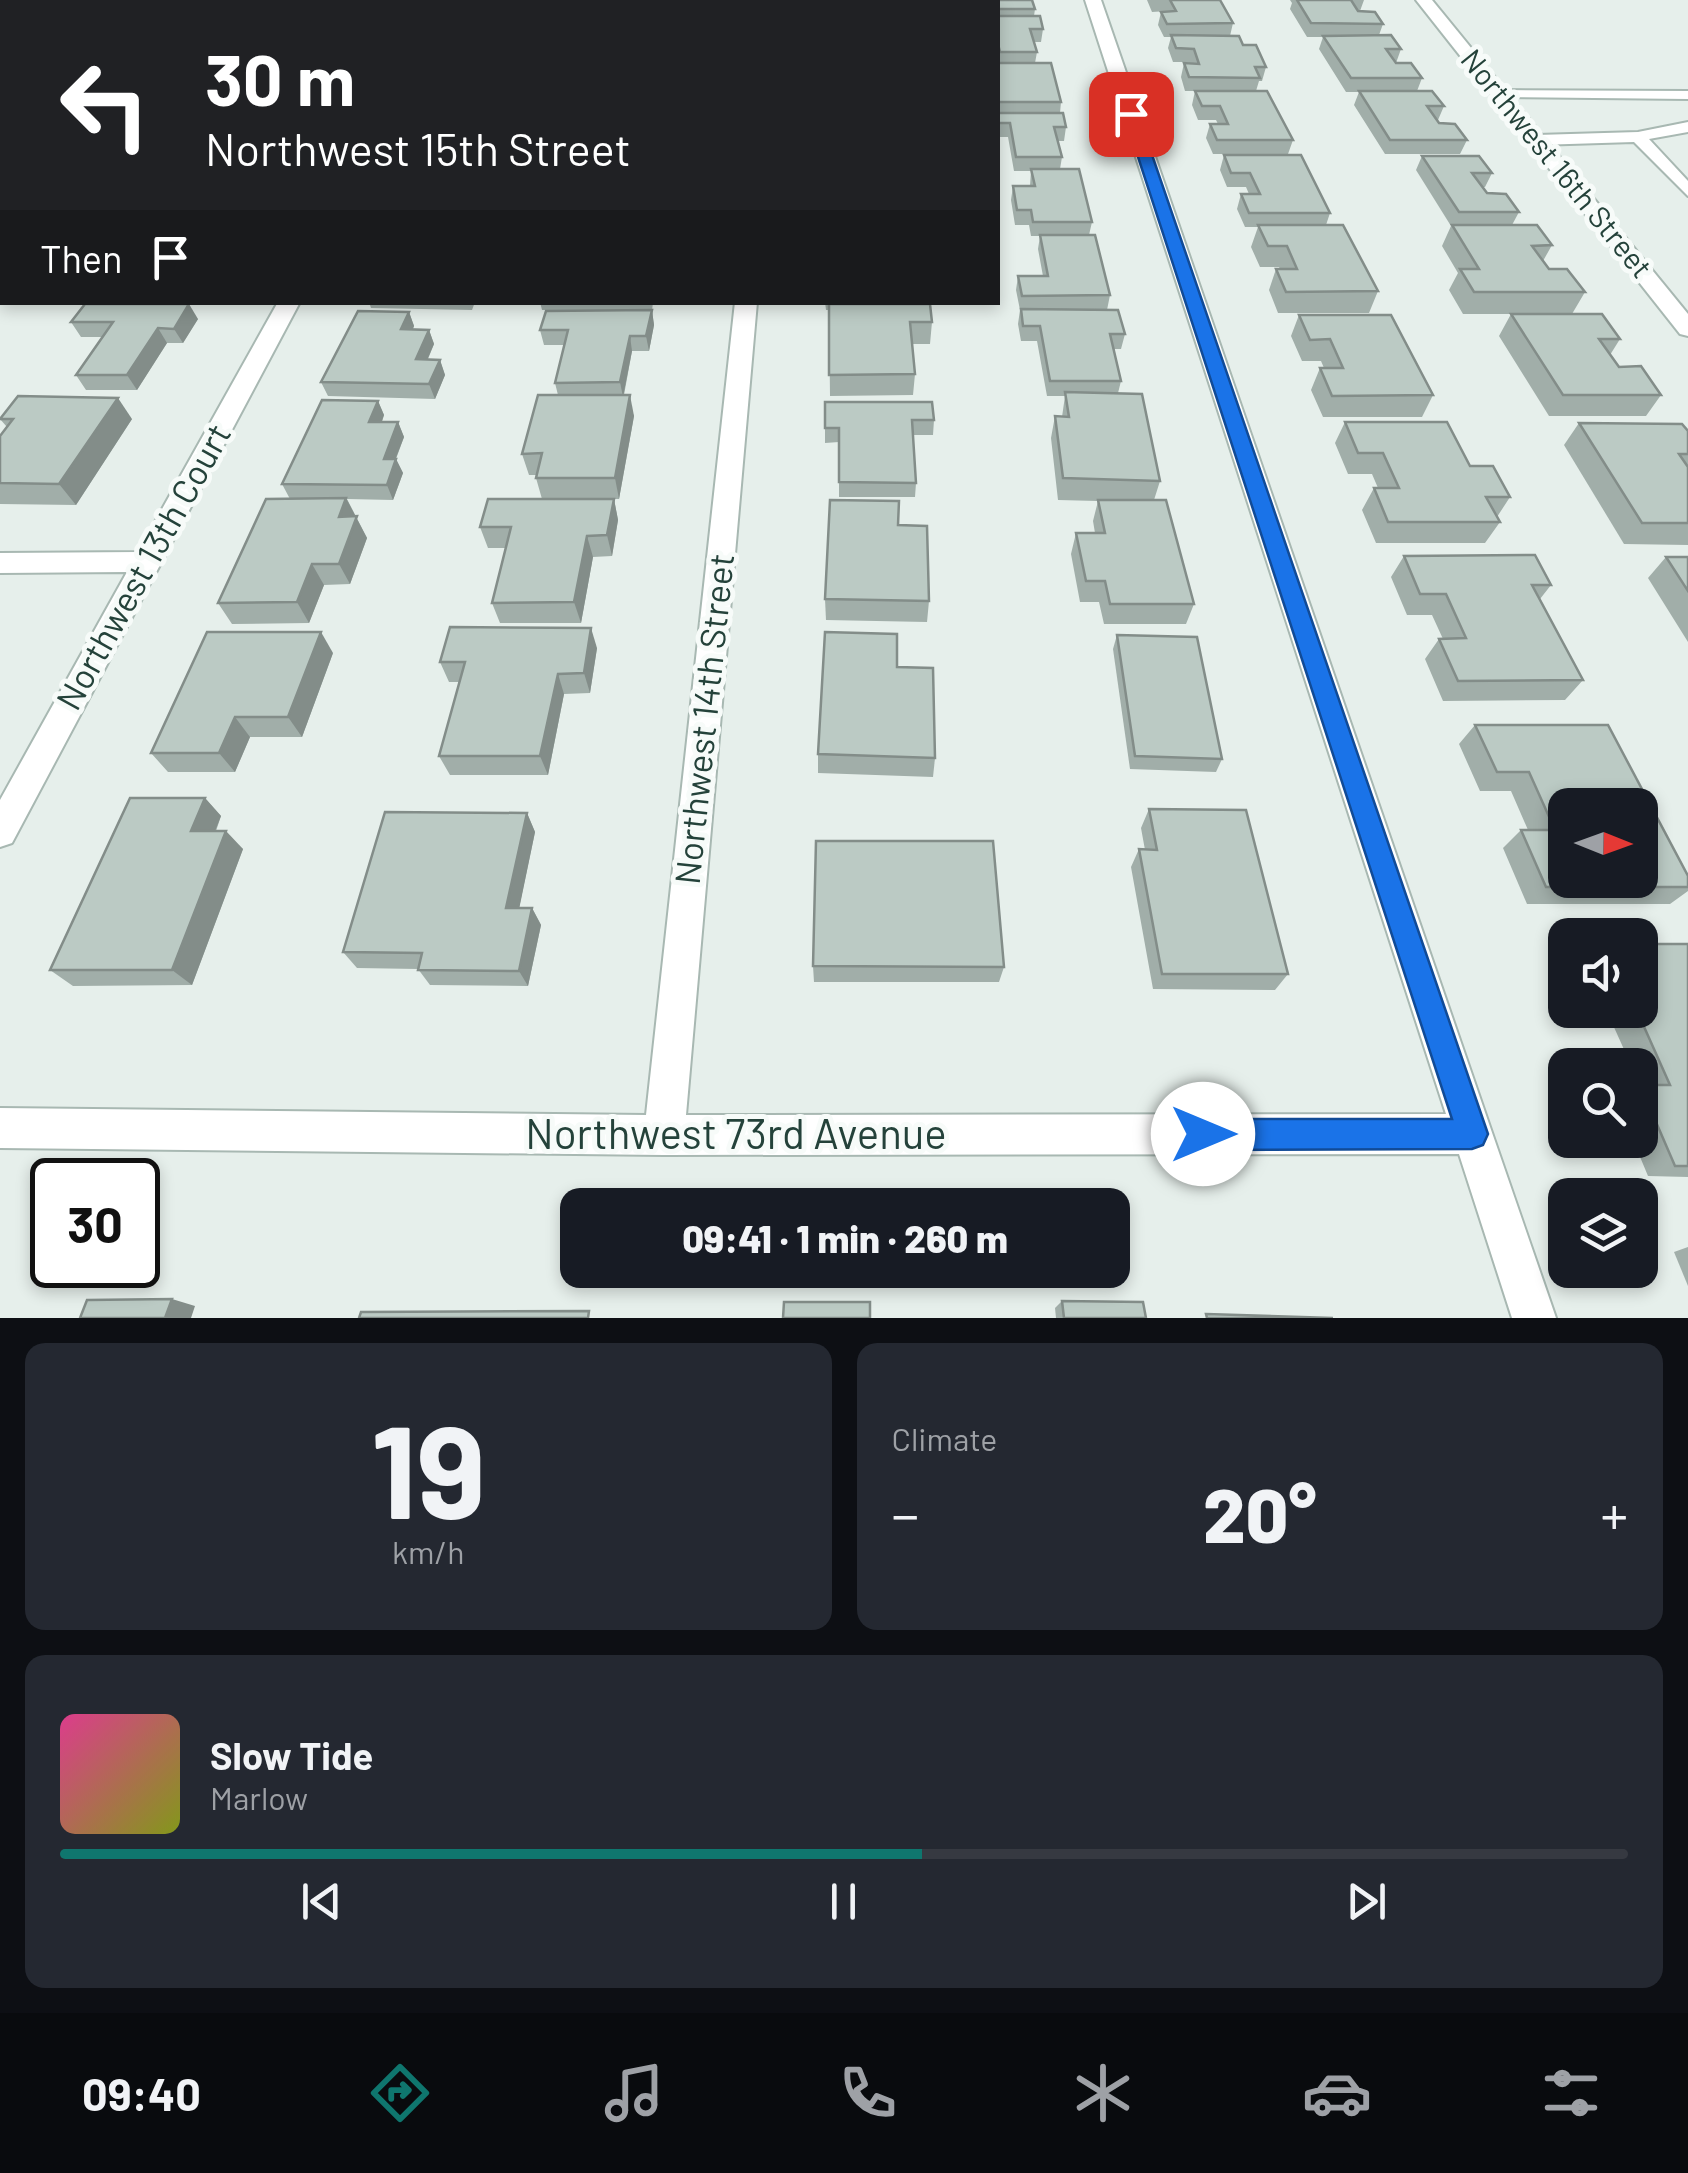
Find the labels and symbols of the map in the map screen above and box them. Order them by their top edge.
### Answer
street label: Northwest 16th Street [1454,41,1661,284]
pin [1089,72,1174,157]
street label: Northwest 13th Court [46,416,238,716]
street label: Northwest 14th Street [665,551,741,886]
north arrow [1548,788,1658,898]
position arrow [1151,1082,1255,1186]
street label: Northwest 73rd Avenue [525,1107,947,1157]
speed limit sign: 30 [30,1158,160,1288]

